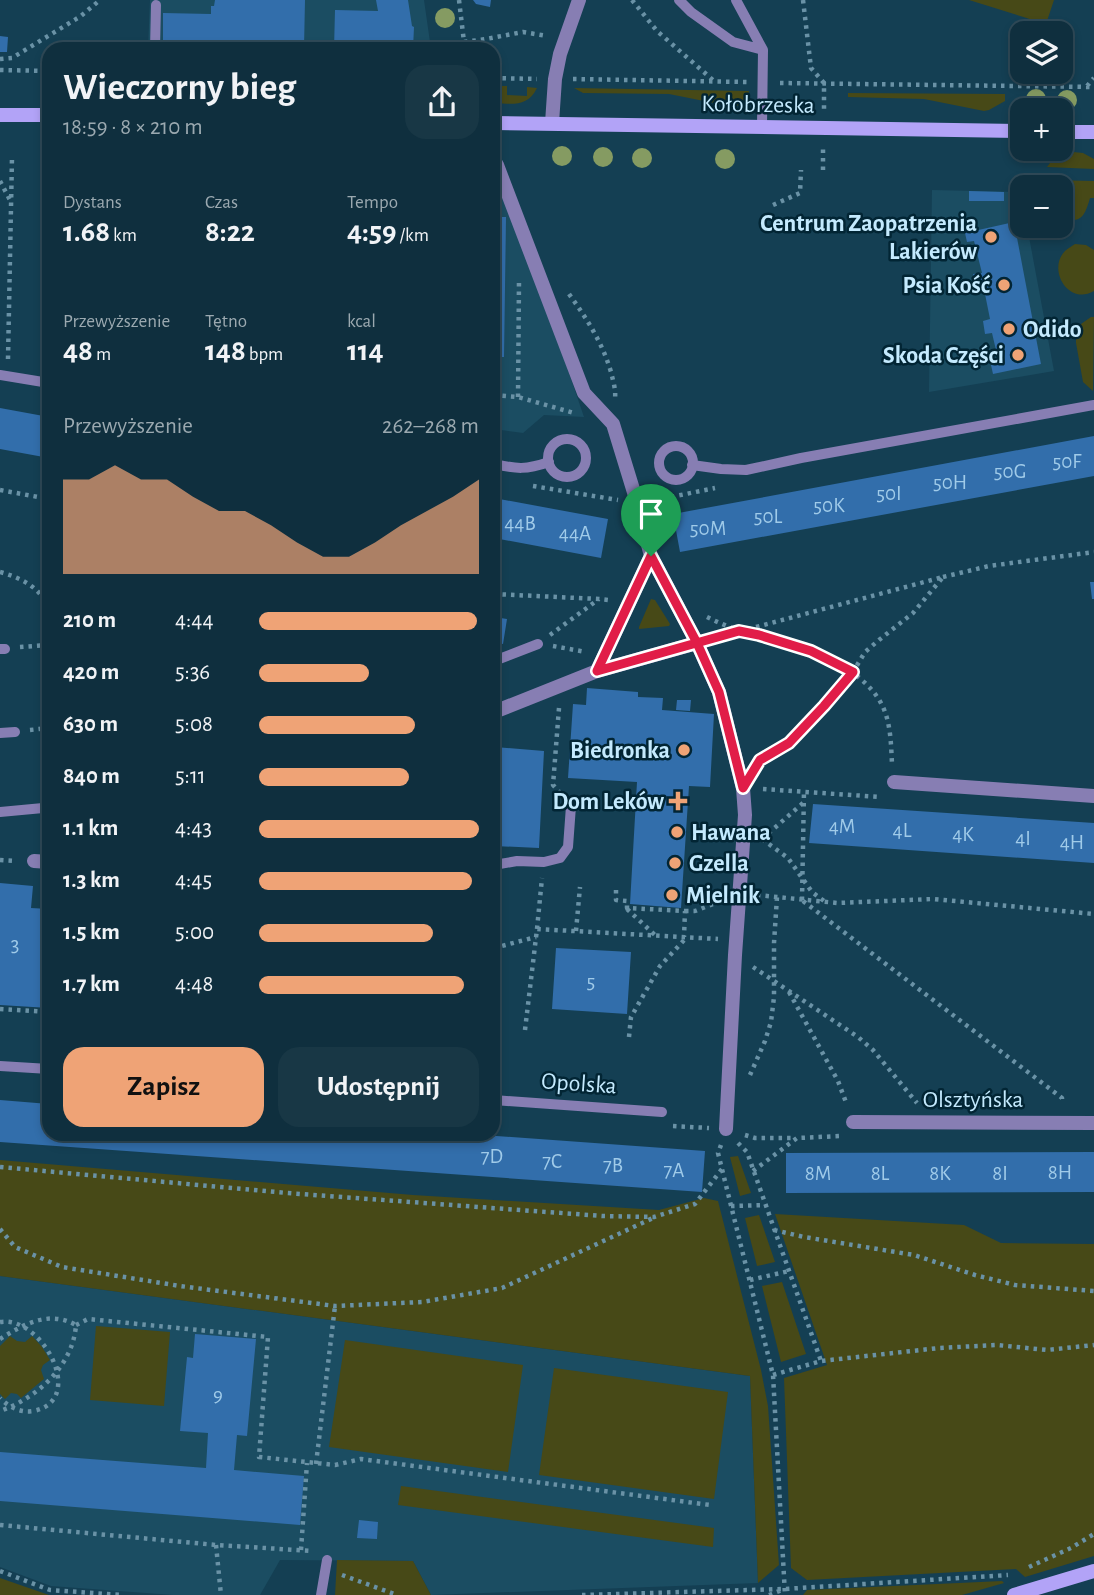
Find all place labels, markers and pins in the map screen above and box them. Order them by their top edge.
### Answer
place label: Centrum Zaopatrzenia Lakierów [760,212,977,264]
marker: Centrum Zaopatrzenia Lakierów [983,229,999,245]
place label: Psia Kość [903,274,991,298]
marker: Psia Kość [996,277,1012,293]
place label: Odido [1023,318,1082,342]
marker: Odido [1001,321,1017,337]
place label: Skoda Części [883,344,1004,368]
marker: Skoda Części [1010,347,1026,363]
pin [621,484,681,556]
place label: Biedronka [570,739,670,763]
marker: Biedronka [676,742,692,758]
place label: Dom Leków [552,790,664,814]
marker: Dom Leków [670,793,686,809]
place label: Hawana [691,821,771,845]
marker: Hawana [669,824,685,840]
place label: Gzella [689,852,749,876]
marker: Gzella [667,855,683,871]
place label: Mielnik [686,884,760,908]
marker: Mielnik [664,887,680,903]

